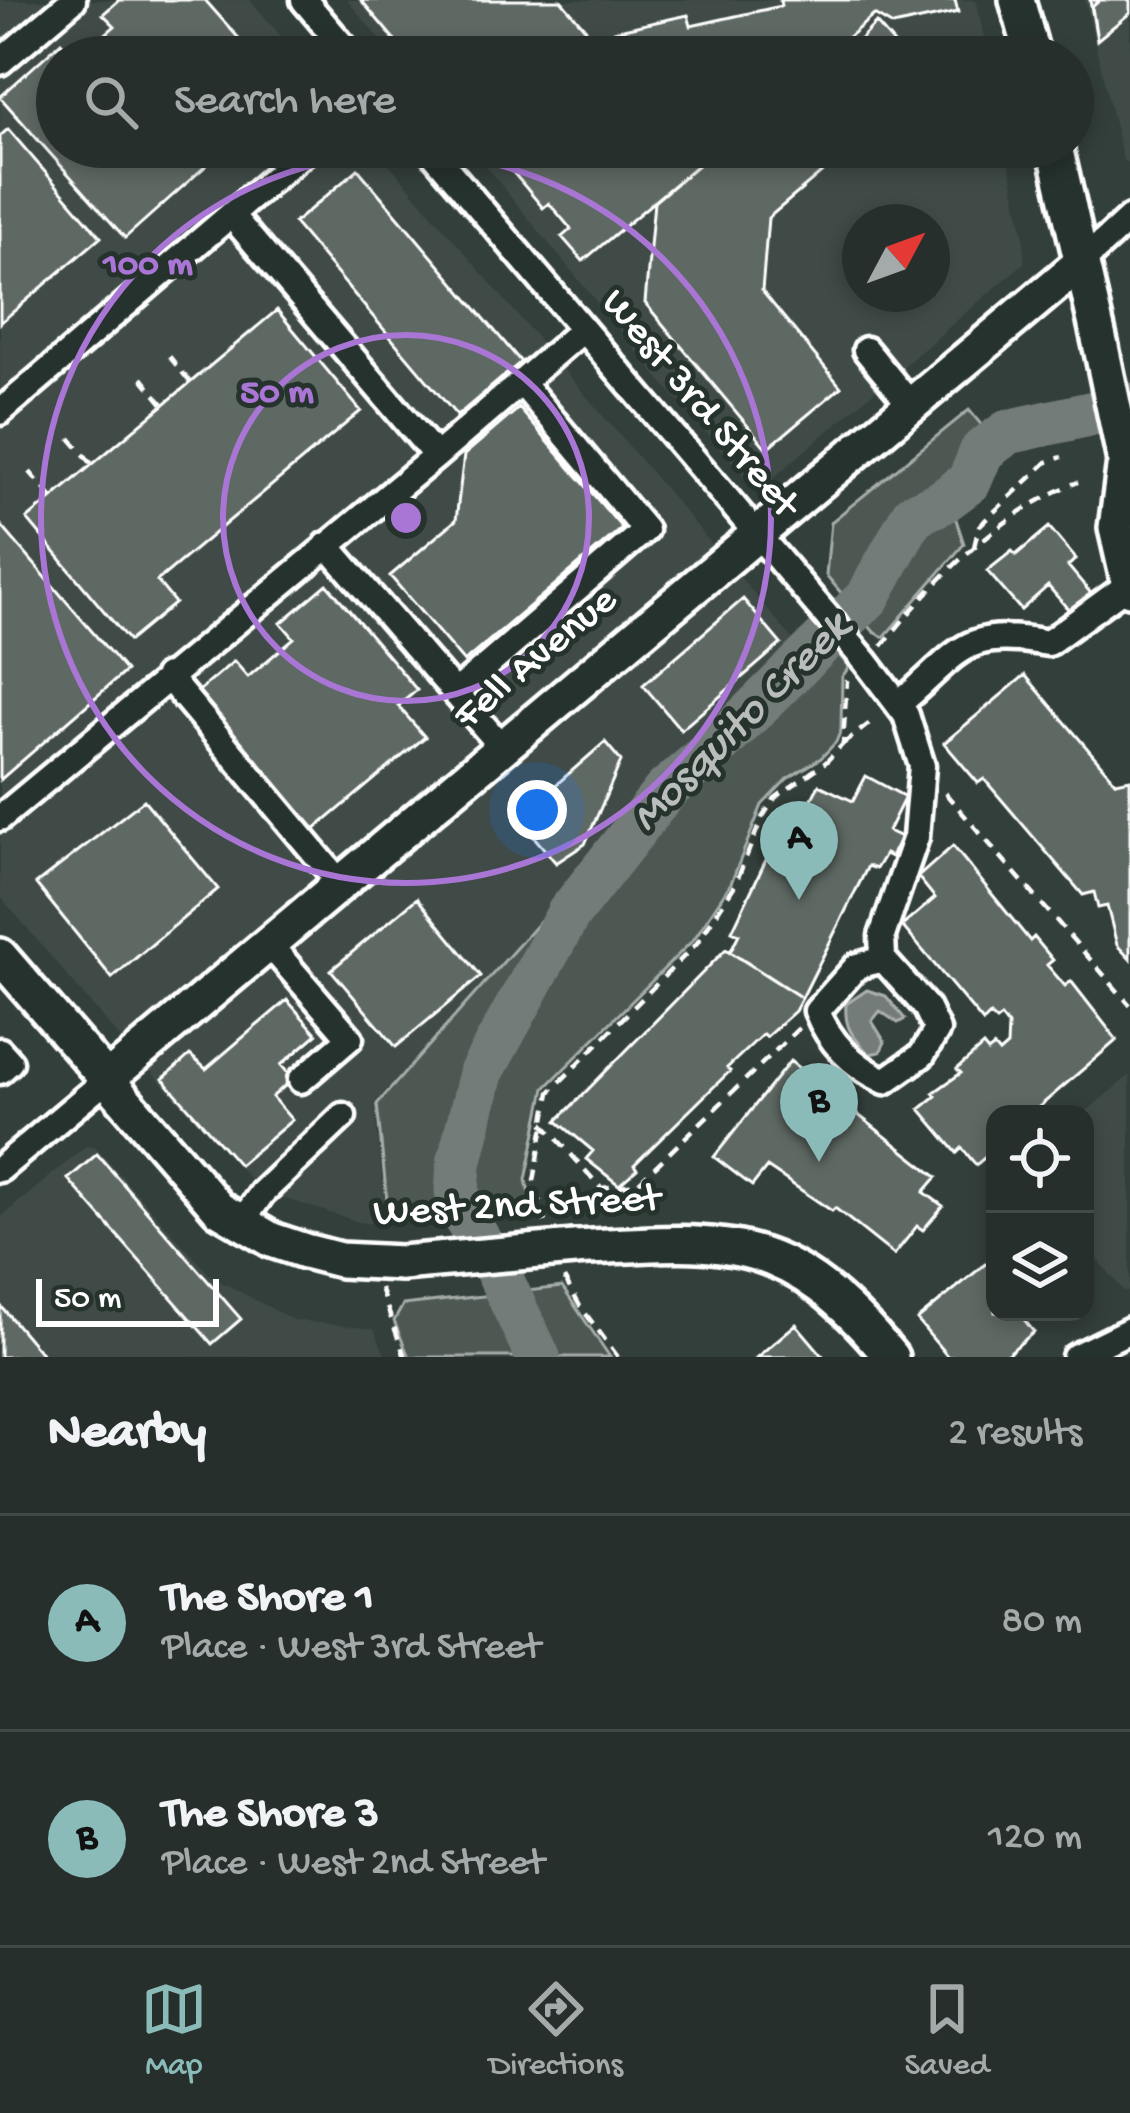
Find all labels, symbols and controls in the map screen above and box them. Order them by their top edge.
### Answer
search box [36,36,1094,168]
icon: search [78,69,144,135]
text: Search here [174,76,396,129]
north arrow [842,204,950,312]
text: 100 m [101,245,193,288]
street label: West 3rd Street [588,281,810,532]
text: 50 m [240,373,314,416]
centre of rings [385,497,427,539]
street label: Fell Avenue [445,577,630,743]
water label: Mosquito Creek [621,601,865,845]
your location [507,780,567,840]
pin: A [760,801,838,900]
pin: B [780,1063,858,1162]
map controls [986,1105,1094,1321]
button: locate [986,1105,1094,1213]
street label: West 2nd Street [372,1176,665,1240]
button: layers [986,1213,1094,1321]
scale bar [36,1273,219,1326]
text: 50 m [54,1281,121,1319]
text: Nearby [48,1405,206,1465]
text: 2 results [948,1412,1082,1458]
text: The Shore 1 [162,1573,374,1626]
text: A [75,1600,99,1646]
text: 80 m [1002,1600,1082,1646]
text: Place · West 3rd Street [162,1626,541,1672]
text: The Shore 3 [162,1789,379,1842]
text: B [77,1816,97,1862]
text: 120 m [988,1816,1082,1862]
text: Place · West 2nd Street [162,1842,544,1888]
tab: Map [141,1976,207,2086]
tab: Directions [489,1976,623,2086]
tab: Saved [905,1976,989,2086]

